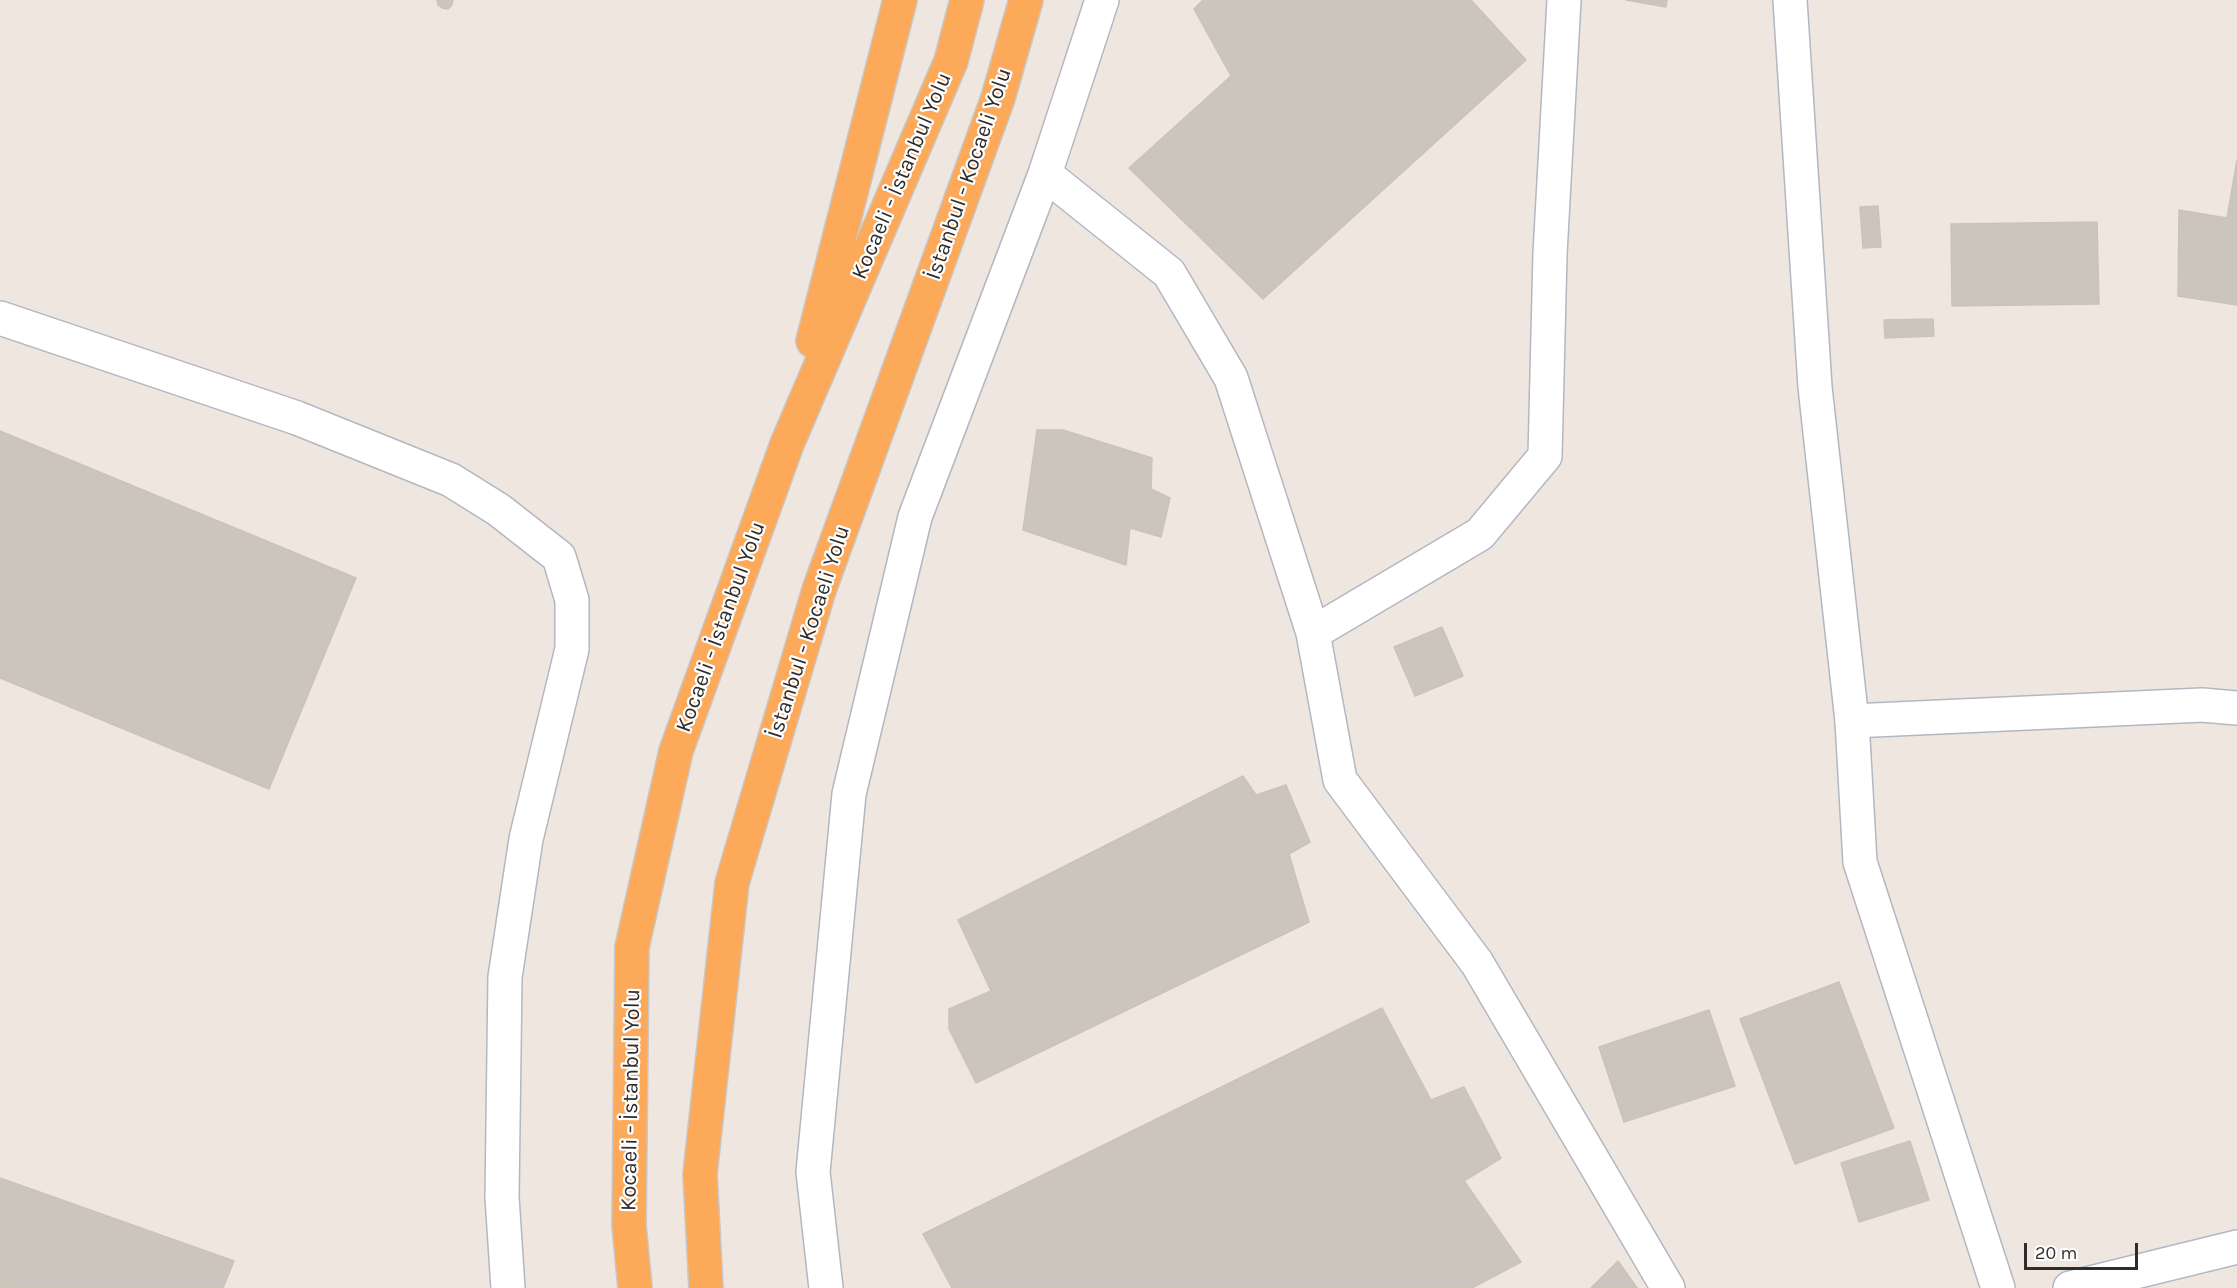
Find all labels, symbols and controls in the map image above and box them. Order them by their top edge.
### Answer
street label: İstanbul - Kocaeli Yolu [920,65,1018,283]
street label: Kocaeli - İstanbul Yolu [846,69,958,283]
street label: Kocaeli - İstanbul Yolu [671,518,771,736]
street label: İstanbul - Kocaeli Yolu [762,522,856,742]
street label: Kocaeli - İstanbul Yolu [616,989,646,1211]
scale bar [2027,1231,2141,1269]
text: 20 m [2035,1242,2077,1264]

